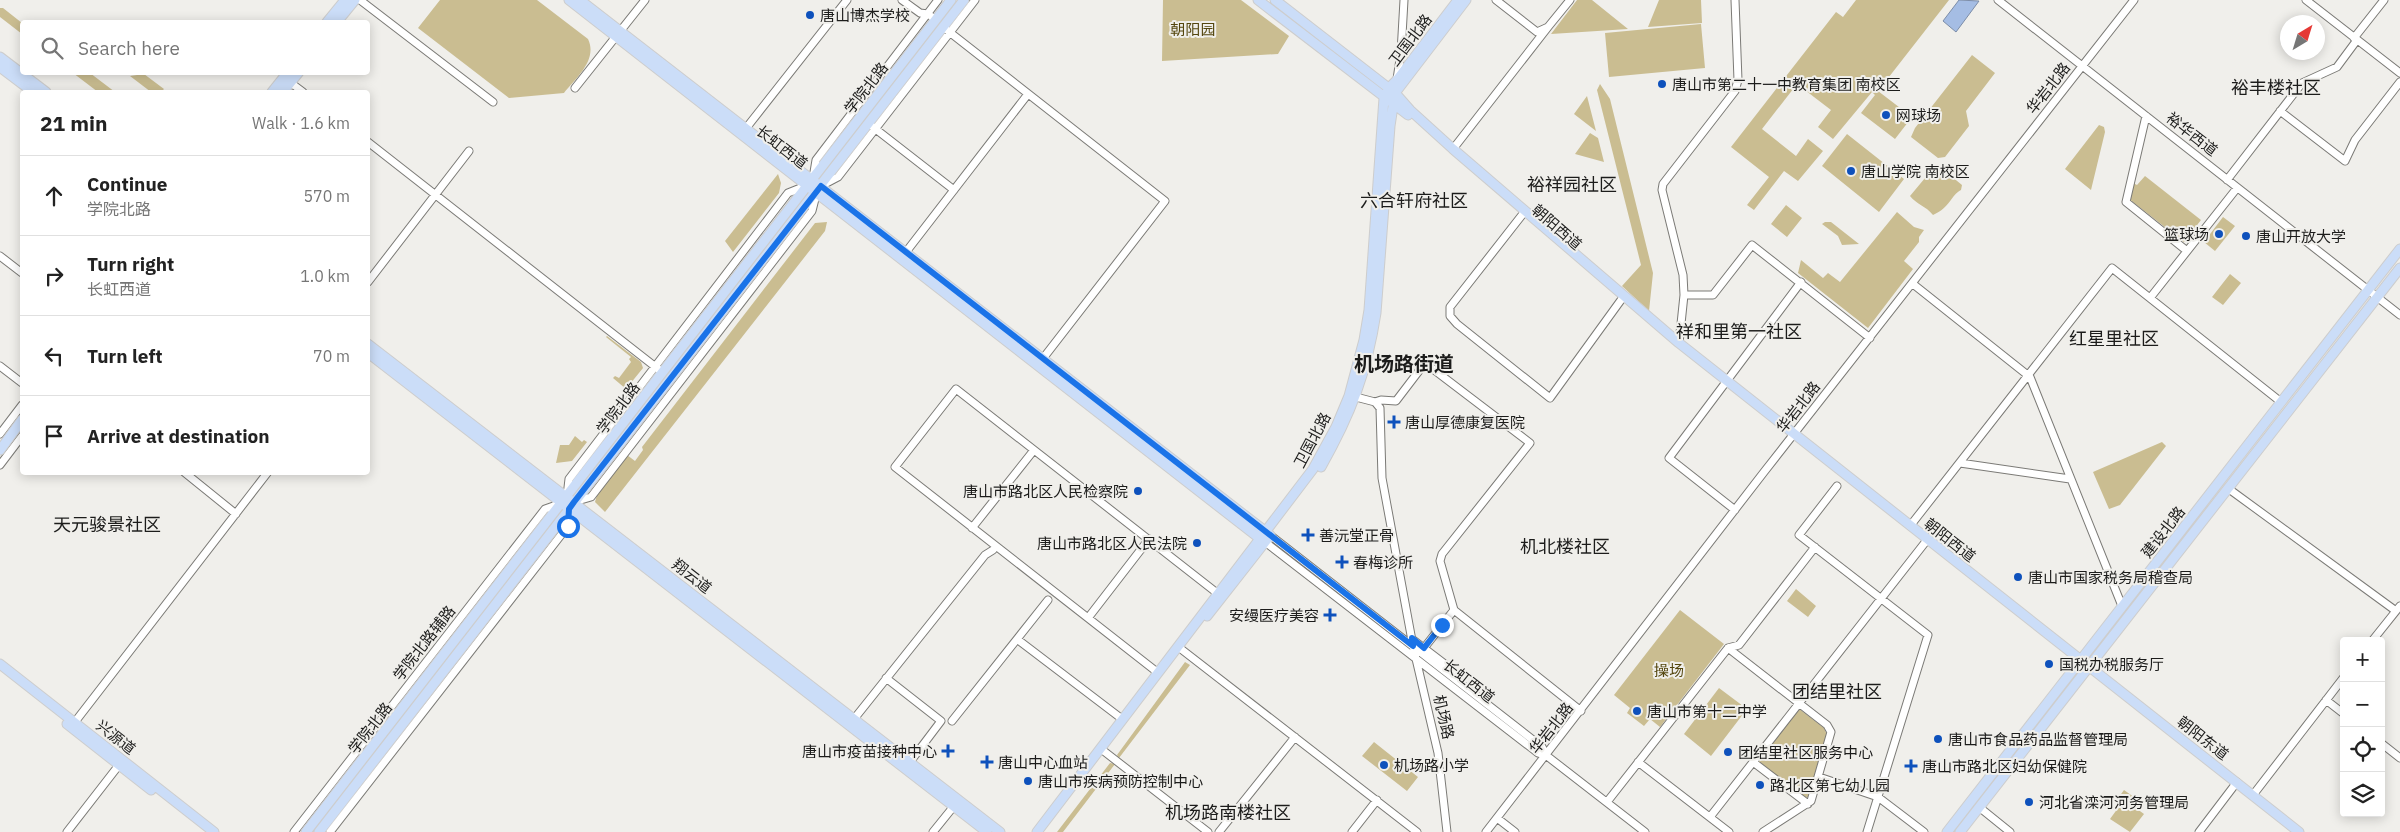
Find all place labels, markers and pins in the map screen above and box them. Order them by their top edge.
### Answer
place label: 唐山博杰学校 [820,6,910,25]
marker: 唐山博杰学校 [804,9,816,21]
place label: 唐山市第二十一中教育集团 南校区 [1672,75,1901,94]
marker: 唐山市第二十一中教育集团 南校区 [1656,78,1668,90]
place label: 网球场 [1896,106,1941,125]
marker: 网球场 [1880,109,1892,121]
place label: 唐山学院 南校区 [1861,162,1970,181]
marker: 唐山学院 南校区 [1845,165,1857,177]
place label: 篮球场 [2164,225,2209,244]
place label: 唐山开放大学 [2256,227,2346,246]
marker: 篮球场 [2213,228,2225,240]
marker: 唐山开放大学 [2240,230,2252,242]
place label: 唐山厚德康复医院 [1405,413,1525,432]
marker: 唐山厚德康复医院 [1387,415,1401,429]
place label: 唐山市路北区人民检察院 [963,482,1128,501]
marker: 唐山市路北区人民检察院 [1132,485,1144,497]
place label: 善沅堂正骨 [1319,526,1394,545]
marker: 善沅堂正骨 [1301,528,1315,542]
place label: 唐山市路北区人民法院 [1037,534,1187,553]
marker: 唐山市路北区人民法院 [1191,537,1203,549]
place label: 春梅诊所 [1353,553,1413,572]
marker: 春梅诊所 [1335,555,1349,569]
place label: 唐山市国家税务局稽查局 [2028,568,2193,587]
marker: 唐山市国家税务局稽查局 [2012,571,2024,583]
place label: 安缦医疗美容 [1229,606,1319,625]
marker: 安缦医疗美容 [1323,608,1337,622]
place label: 国税办税服务厅 [2059,655,2164,674]
marker: 国税办税服务厅 [2043,658,2055,670]
place label: 唐山市第十二中学 [1647,702,1767,721]
marker: 唐山市第十二中学 [1631,705,1643,717]
place label: 唐山市食品药品监督管理局 [1948,730,2128,749]
marker: 唐山市食品药品监督管理局 [1932,733,1944,745]
place label: 唐山市疫苗接种中心 [802,742,937,761]
place label: 团结里社区服务中心 [1738,743,1873,762]
marker: 唐山市疫苗接种中心 [941,744,955,758]
marker: 团结里社区服务中心 [1722,746,1734,758]
place label: 唐山中心血站 [998,753,1088,772]
marker: 唐山中心血站 [980,755,994,769]
place label: 机场路小学 [1394,756,1469,775]
place label: 唐山市路北区妇幼保健院 [1922,757,2087,776]
marker: 机场路小学 [1378,759,1390,771]
marker: 唐山市路北区妇幼保健院 [1904,759,1918,773]
place label: 唐山市疾病预防控制中心 [1038,772,1203,791]
marker: 唐山市疾病预防控制中心 [1022,775,1034,787]
place label: 路北区第七幼儿园 [1770,776,1890,795]
marker: 路北区第七幼儿园 [1754,779,1766,791]
place label: 河北省滦河河务管理局 [2039,793,2189,812]
marker: 河北省滦河河务管理局 [2023,796,2035,808]

